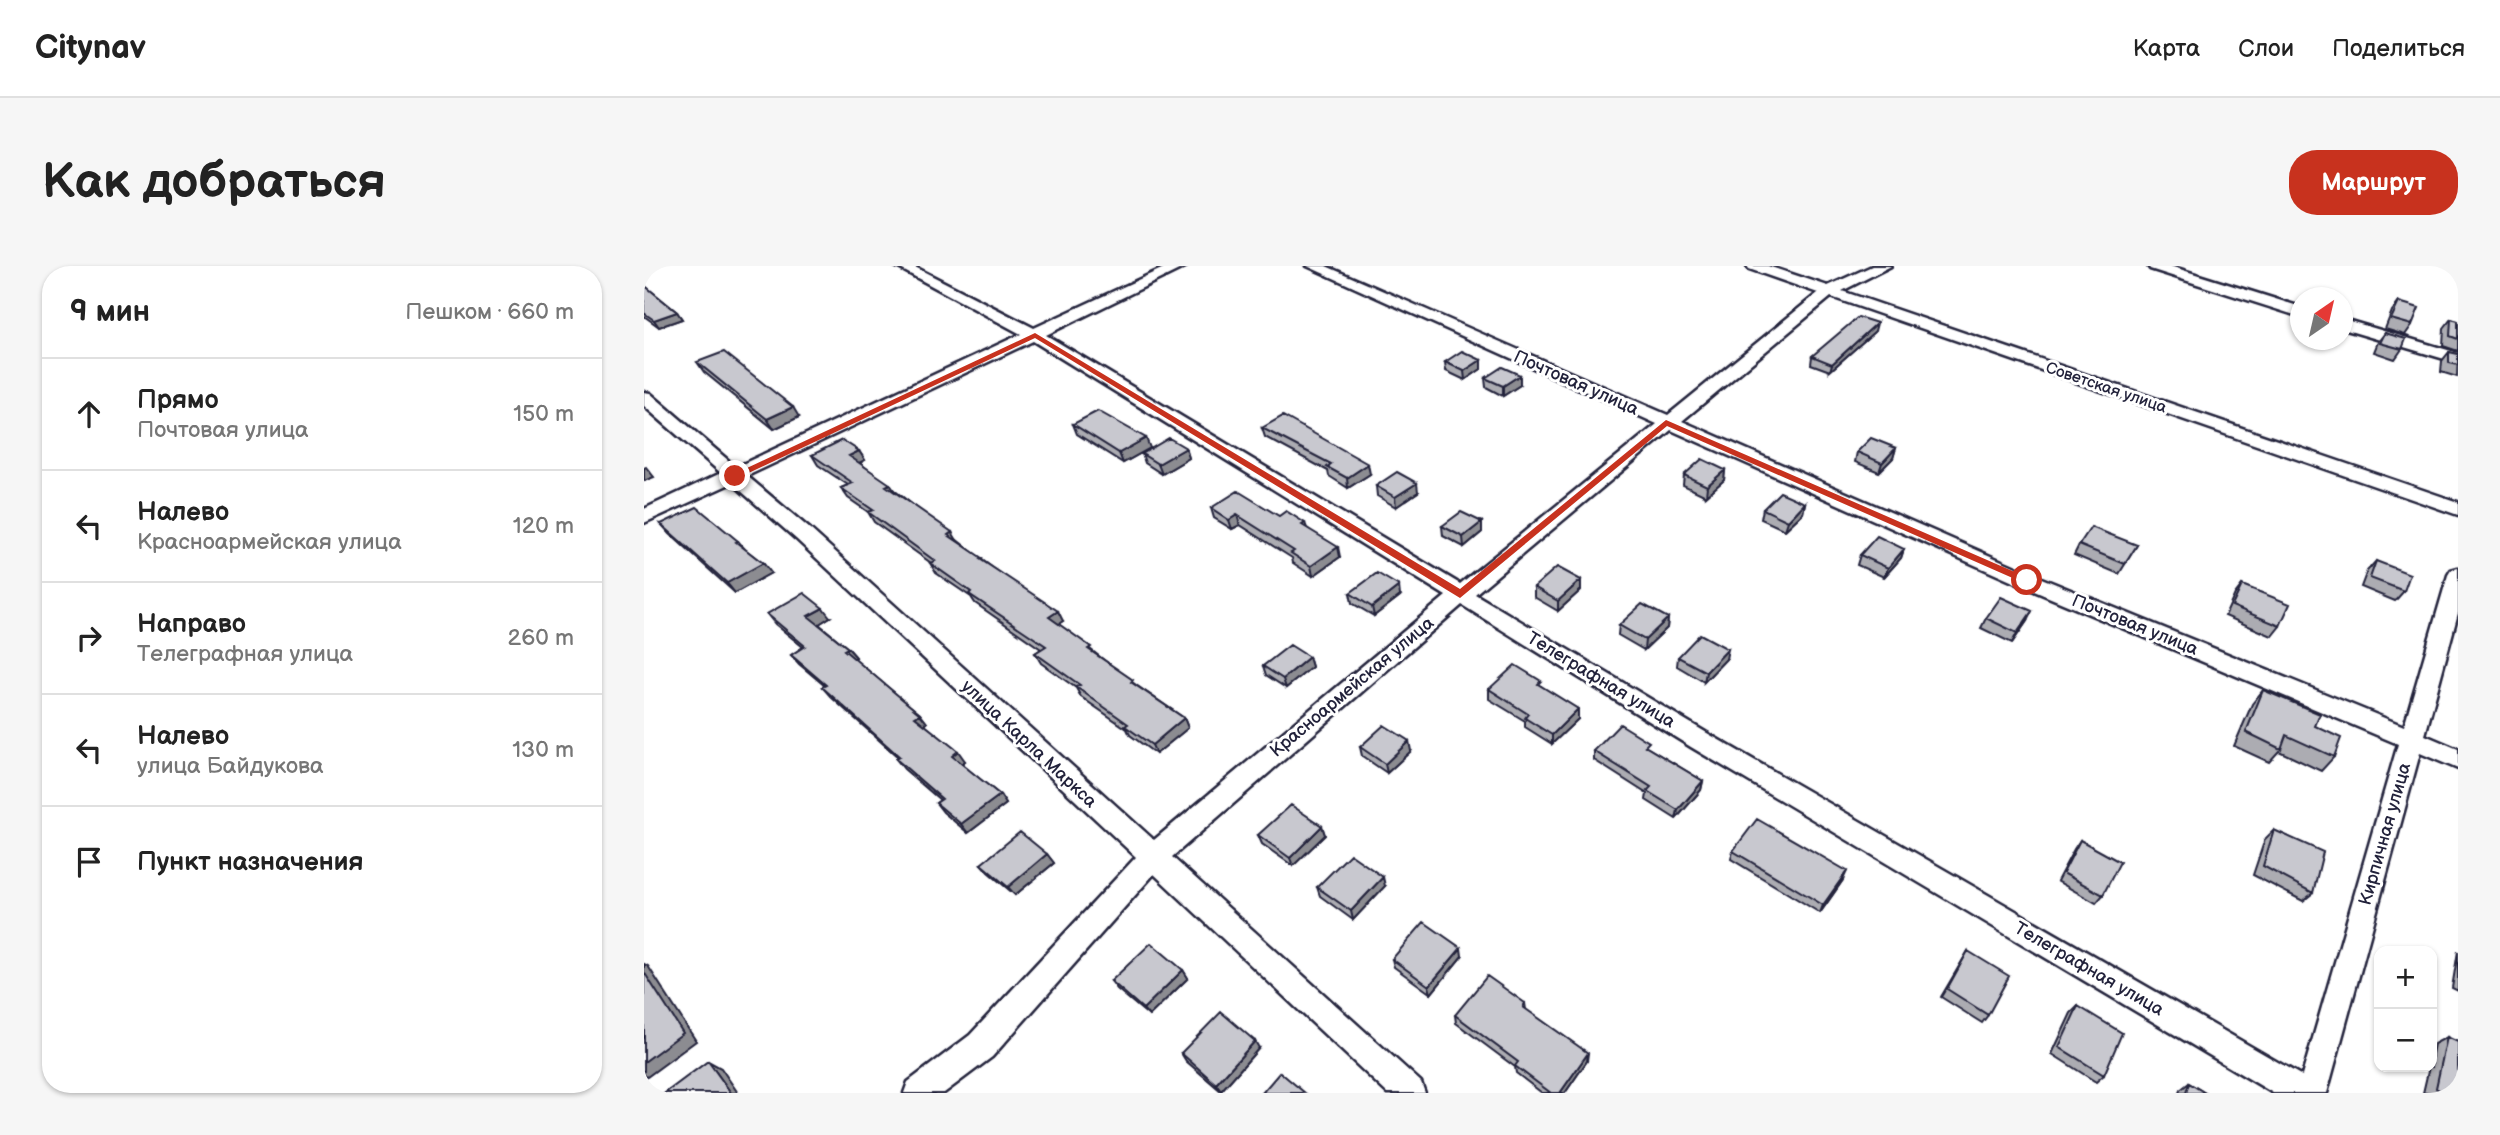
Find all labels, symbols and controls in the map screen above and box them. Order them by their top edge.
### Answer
text: Citynav [35,28,146,68]
text: Карта [2133,34,2200,63]
text: Слои [2238,34,2294,63]
text: Поделиться [2332,34,2465,63]
button: Маршрут [2289,150,2458,215]
text: Как добраться [42,153,386,212]
north arrow [2290,287,2353,350]
text: 9 мин [70,294,150,330]
text: Пешком · 660 m [405,298,574,326]
street label: Почтовая улица [1510,346,1642,420]
street label: Советская улица [2043,358,2169,418]
text: Прямо [137,385,219,416]
icon: ahead [70,395,108,433]
text: 150 m [513,400,574,428]
text: Почтовая улица [137,416,309,444]
route end [719,460,750,491]
text: Налево [137,497,229,528]
icon: left [70,507,108,545]
text: 120 m [513,512,574,540]
text: Красноармейская улица [137,528,402,556]
route start [2011,564,2042,595]
street label: Почтовая улица [2069,590,2202,660]
text: Направо [137,609,246,640]
street label: Красноармейская улица [1266,612,1438,762]
icon: right [70,619,108,657]
text: 260 m [508,624,574,652]
street label: Телеграфная улица [1523,627,1679,733]
text: Телеграфная улица [137,640,353,668]
street label: улица Карла Маркса [957,676,1101,812]
text: Налево [137,721,229,752]
icon: left [70,731,108,769]
text: 130 m [512,736,574,764]
text: улица Байдукова [137,752,324,780]
street label: Кирпичная улица [2355,760,2415,908]
icon: arrive [70,843,108,881]
text: Пункт назначения [137,847,363,878]
street label: Телеграфная улица [2011,918,2168,1021]
map controls [2374,946,2437,1072]
button: + [2374,946,2437,1009]
button: − [2374,1009,2437,1072]

